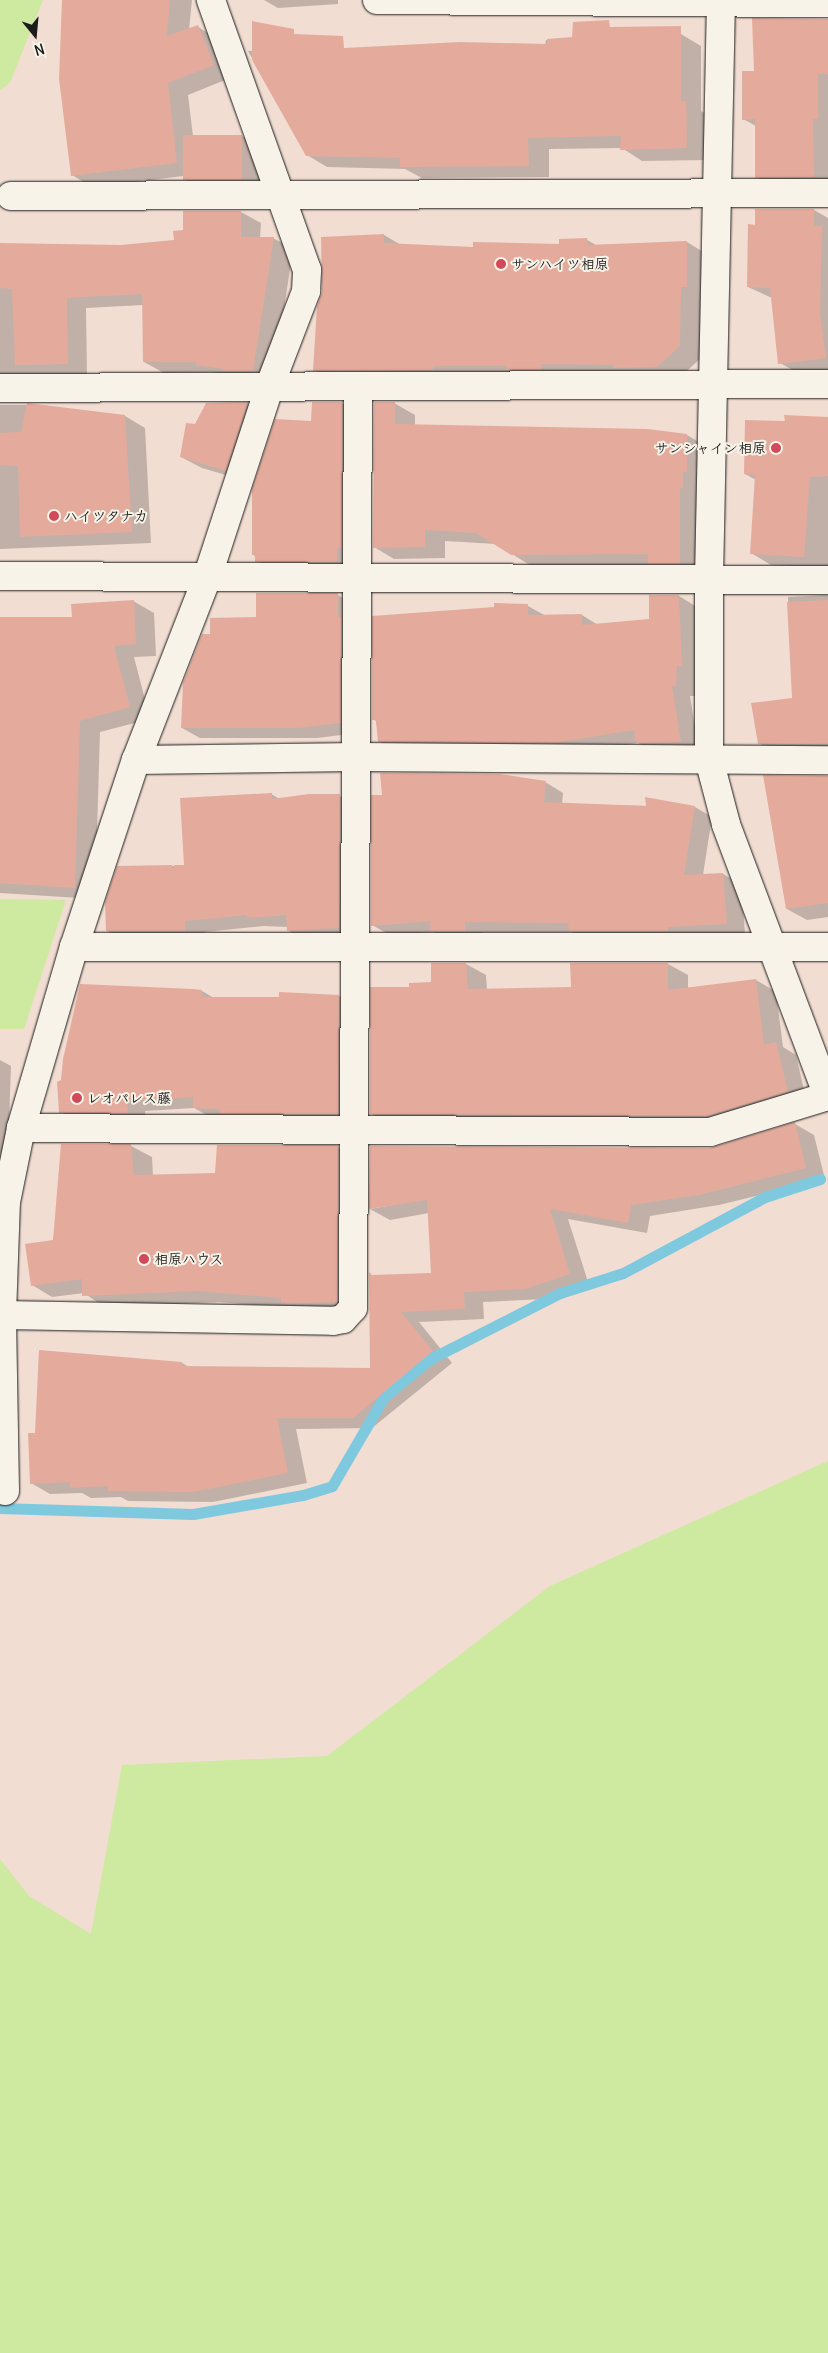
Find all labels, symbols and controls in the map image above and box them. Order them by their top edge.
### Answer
north arrow [10,10,60,60]
text: N [32,39,47,59]
place label: サンハイツ相原 [511,256,609,272]
marker: サンハイツ相原 [495,258,507,270]
place label: サンシャイン相原 [654,440,766,456]
marker: サンシャイン相原 [770,442,782,454]
place label: ハイツタナカ [64,508,148,524]
marker: ハイツタナカ [48,510,60,522]
place label: レオパレス藤 [87,1090,171,1106]
marker: レオパレス藤 [71,1092,83,1104]
place label: 相原ハウス [154,1251,224,1267]
marker: 相原ハウス [138,1253,150,1265]

